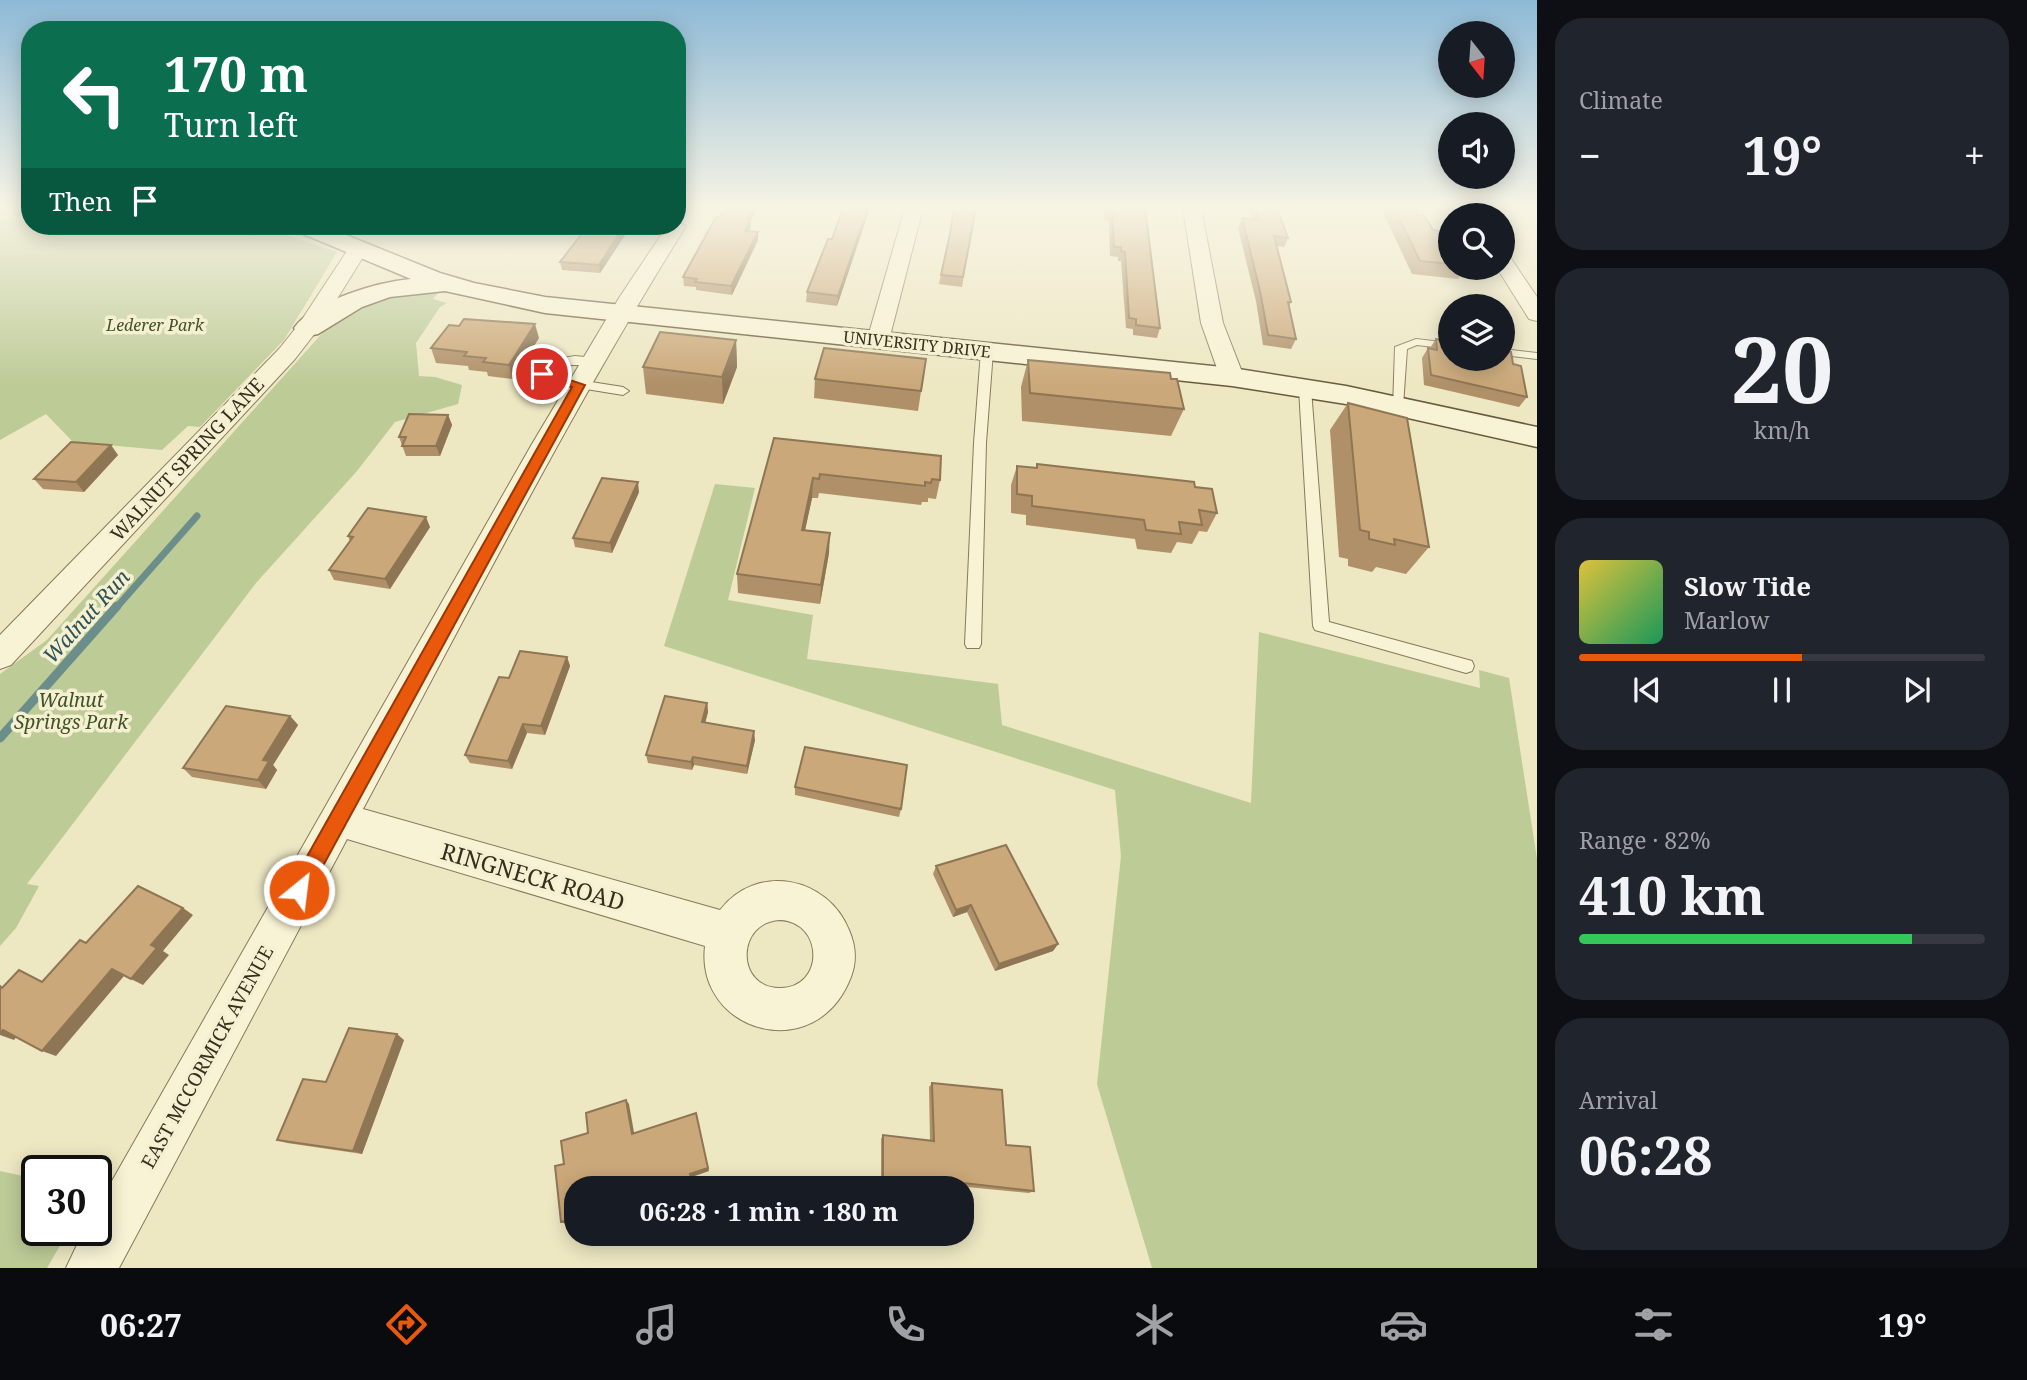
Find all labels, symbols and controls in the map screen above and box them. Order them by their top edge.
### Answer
north arrow [1438,21,1516,98]
map controls [1438,21,1515,371]
text: 170 m [164,40,308,106]
icon: left [49,49,140,140]
text: Climate [1579,84,1663,116]
text: Turn left [164,103,298,146]
button: sound [1438,112,1515,189]
text: 19° [1743,119,1822,190]
text: − [1579,129,1601,181]
text: + [1964,129,1985,181]
icon: arrive [126,182,164,220]
text: Then [49,183,112,219]
button: search [1438,203,1515,280]
button: layers [1438,294,1515,371]
text: 20 [1731,306,1833,430]
park label: Lederer Park [105,314,205,336]
street label: UNIVERSITY DRIVE [842,325,992,363]
pin [512,344,572,404]
icon: arrive [523,355,561,393]
street label: WALNUT SPRING LANE [104,372,270,546]
text: km/h [1754,414,1810,446]
water label: Walnut Run [36,563,136,669]
text: Slow Tide [1684,568,1811,604]
text: Marlow [1684,604,1770,636]
icon: previous [1628,671,1666,709]
icon: pause [1763,671,1801,709]
icon: next [1898,671,1936,709]
park label: Walnut Springs Park [14,687,129,735]
text: Range · 82% [1579,824,1711,856]
street label: RINGNECK ROAD [437,834,629,918]
position arrow [262,853,336,927]
text: 410 km [1579,859,1765,930]
street label: EAST MCCORMICK AVENUE [135,941,279,1173]
text: Arrival [1579,1084,1658,1116]
text: 06:28 [1579,1119,1712,1190]
speed limit sign: 30 [21,1155,112,1246]
text: 06:28 · 1 min · 180 m [639,1193,899,1229]
icon: directions [382,1300,431,1349]
icon: music [632,1300,681,1349]
icon: phone [881,1300,930,1349]
icon: climate [1130,1300,1179,1349]
icon: car [1379,1300,1428,1349]
icon: filters [1629,1300,1678,1349]
text: 06:27 [100,1303,182,1346]
text: 19° [1878,1303,1927,1346]

